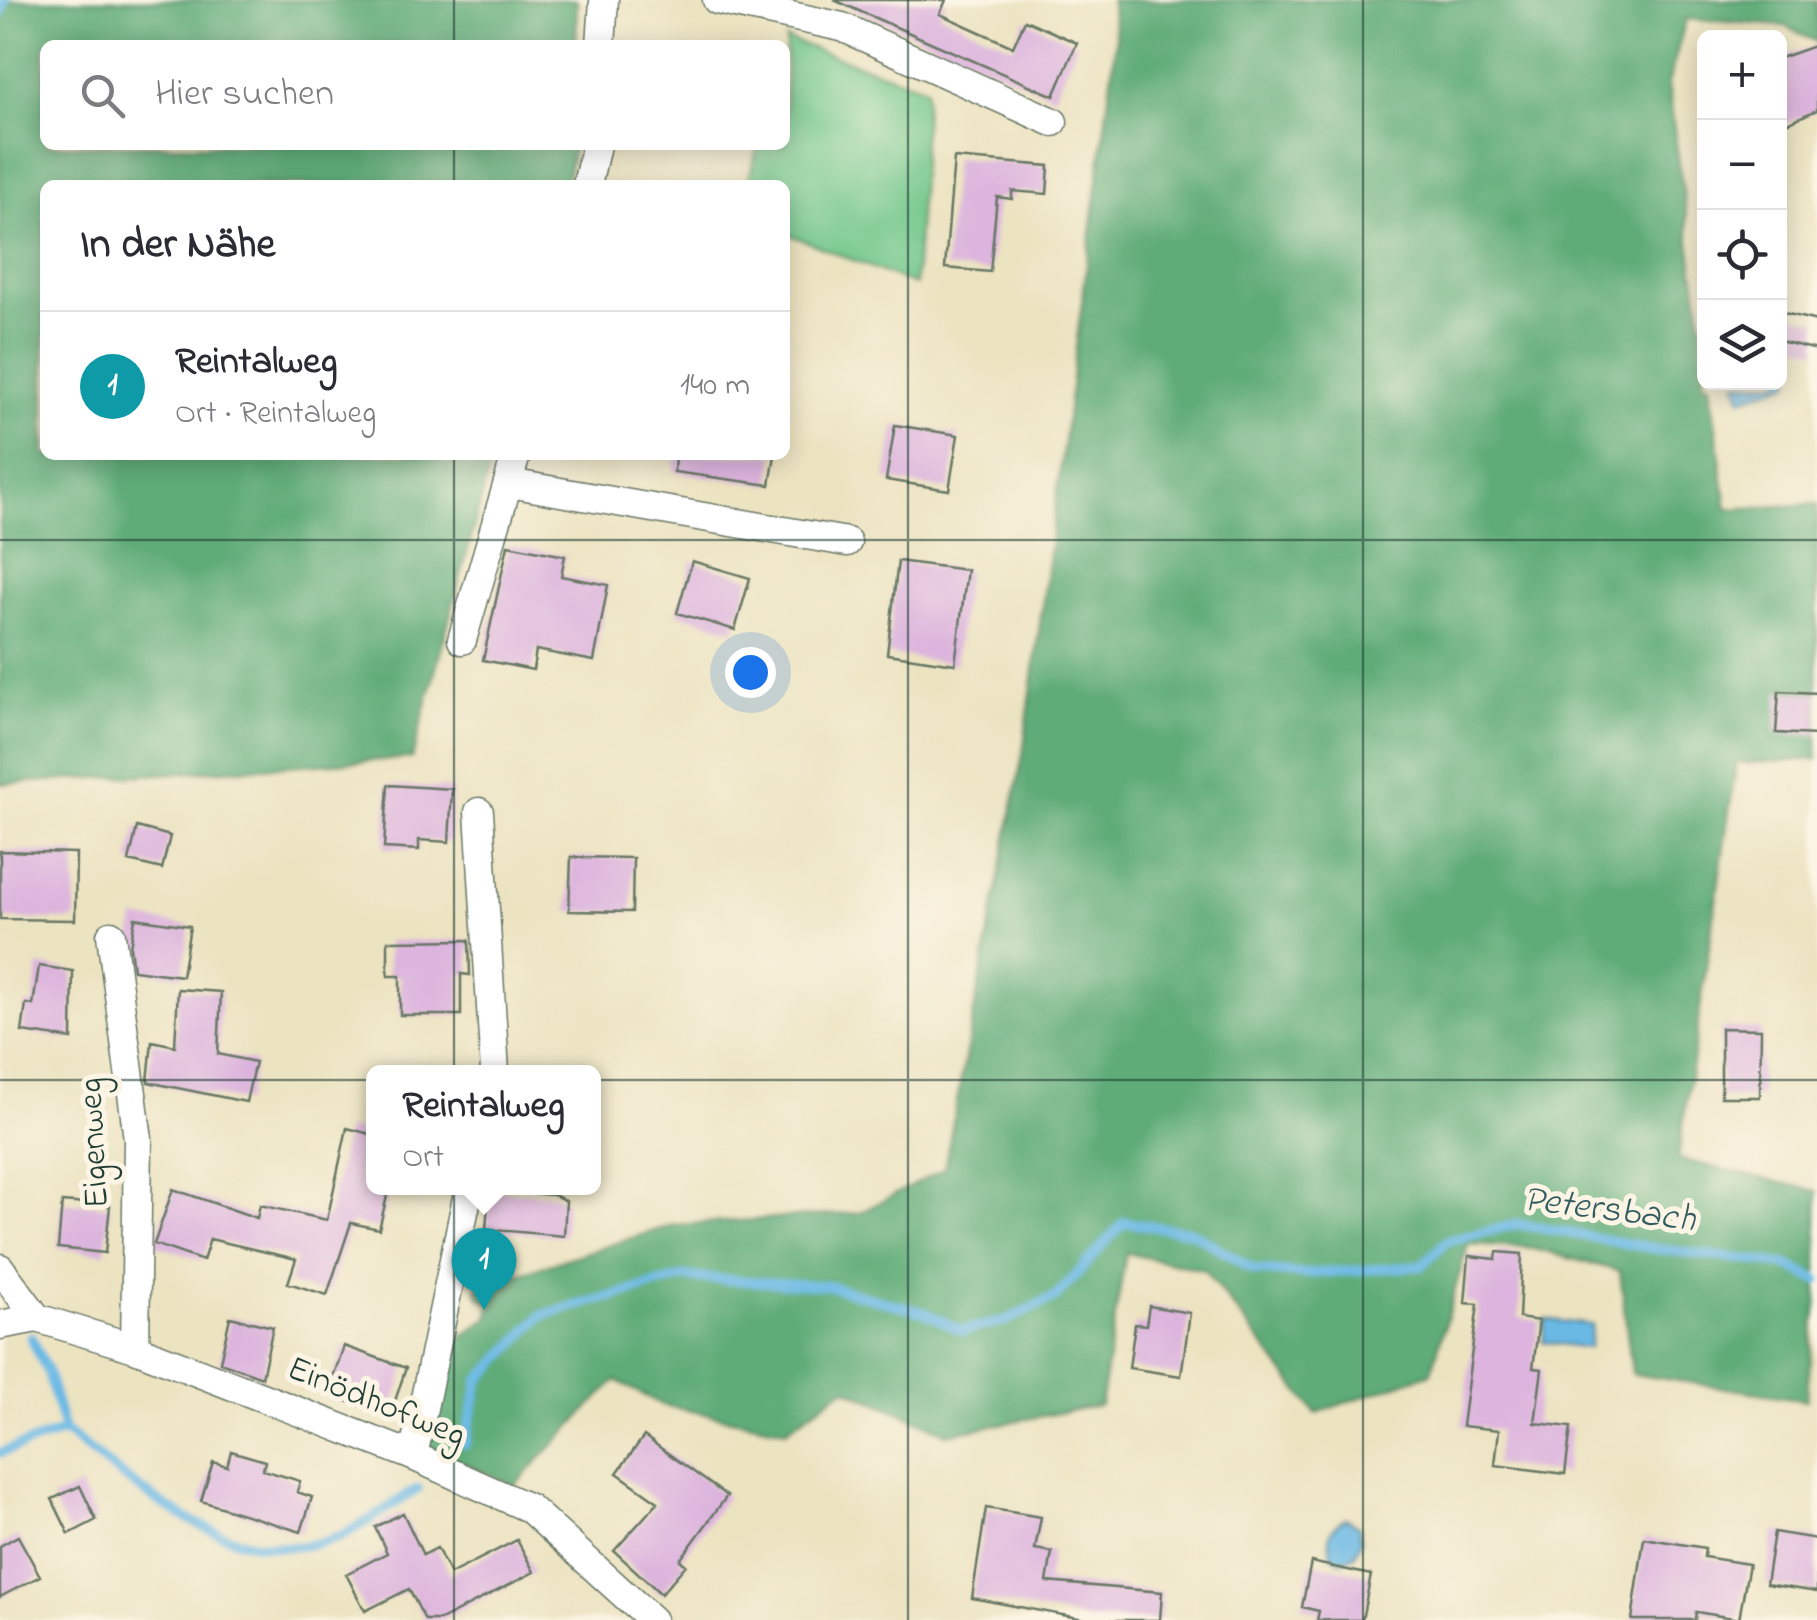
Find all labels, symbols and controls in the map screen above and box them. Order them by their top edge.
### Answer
map controls [1697,30,1787,390]
button: + [1697,30,1787,120]
search box [40,40,790,150]
text: Hier suchen [155,67,334,123]
icon: search [75,68,130,123]
button: − [1697,120,1787,210]
button: locate [1697,210,1787,300]
text: In der Nähe [80,215,275,276]
button: layers [1697,300,1787,390]
text: Reintalweg [175,335,337,391]
text: 1 [107,363,118,410]
text: 140 m [680,363,750,410]
text: Ort · Reintalweg [175,391,376,438]
your location [725,647,776,698]
popup [366,1065,601,1195]
street label: Eigenweg [66,1076,124,1210]
text: Reintalweg [402,1079,565,1135]
text: Ort [402,1135,444,1182]
water label: Petersbach [1520,1173,1699,1249]
pin: 1 [452,1228,516,1310]
street label: Einödhofweg [279,1344,473,1462]

